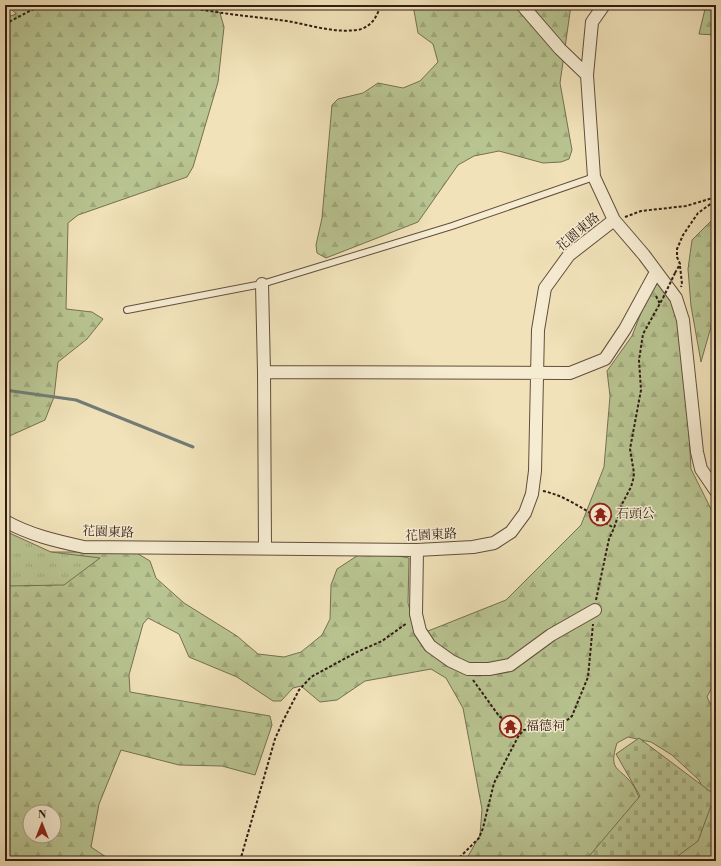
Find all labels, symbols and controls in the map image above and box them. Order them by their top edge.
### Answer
street label: 花園東路 [553,209,603,255]
temple icon: 石頭公 [587,501,613,527]
place label: 石頭公 [616,506,655,522]
street label: 花園東路 [82,523,134,541]
street label: 花園東路 [405,526,457,544]
temple icon: 福德祠 [498,713,524,739]
place label: 福德祠 [526,718,565,734]
north arrow [22,804,62,844]
text: N [38,808,47,822]

